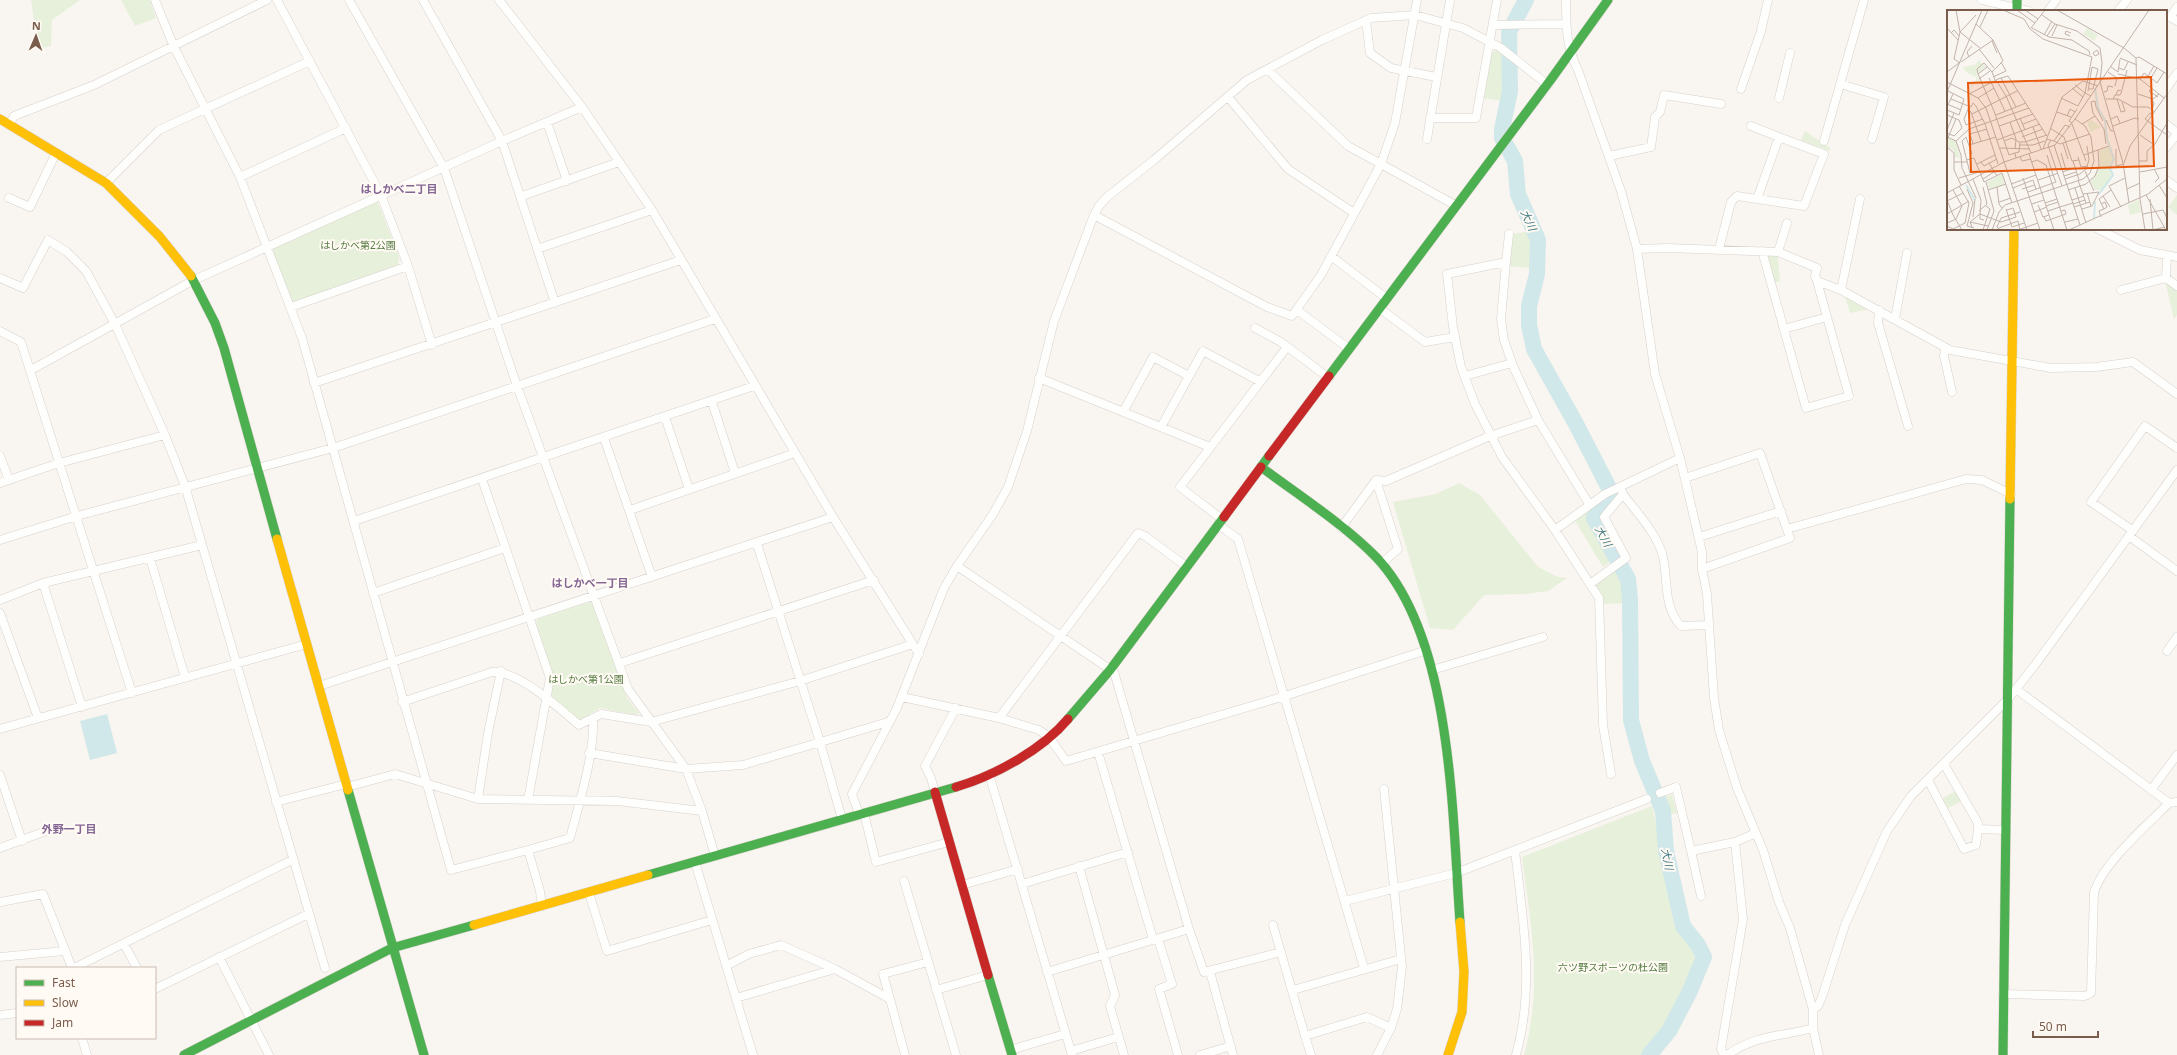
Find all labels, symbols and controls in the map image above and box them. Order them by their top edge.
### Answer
inset map [1947,10,2167,230]
north arrow [16,16,56,56]
text: N [32,18,41,33]
district label: はしかべ二丁目 [361,181,438,196]
water label: 大川 [1518,207,1541,234]
park label: はしかべ第2公園 [320,238,396,252]
water label: 大川 [1592,523,1616,550]
district label: はしかべ一丁目 [552,575,629,590]
park label: はしかべ第1公園 [548,672,624,686]
district label: 外野一丁目 [42,821,97,836]
water label: 大川 [1659,847,1678,872]
park label: 六ツ野スポーツの杜公園 [1558,960,1668,974]
legend [16,967,156,1039]
text: Fast [52,974,76,991]
text: Slow [52,994,79,1011]
scale bar [2033,1013,2098,1039]
text: Jam [51,1014,73,1031]
text: 50 m [2039,1018,2067,1035]

